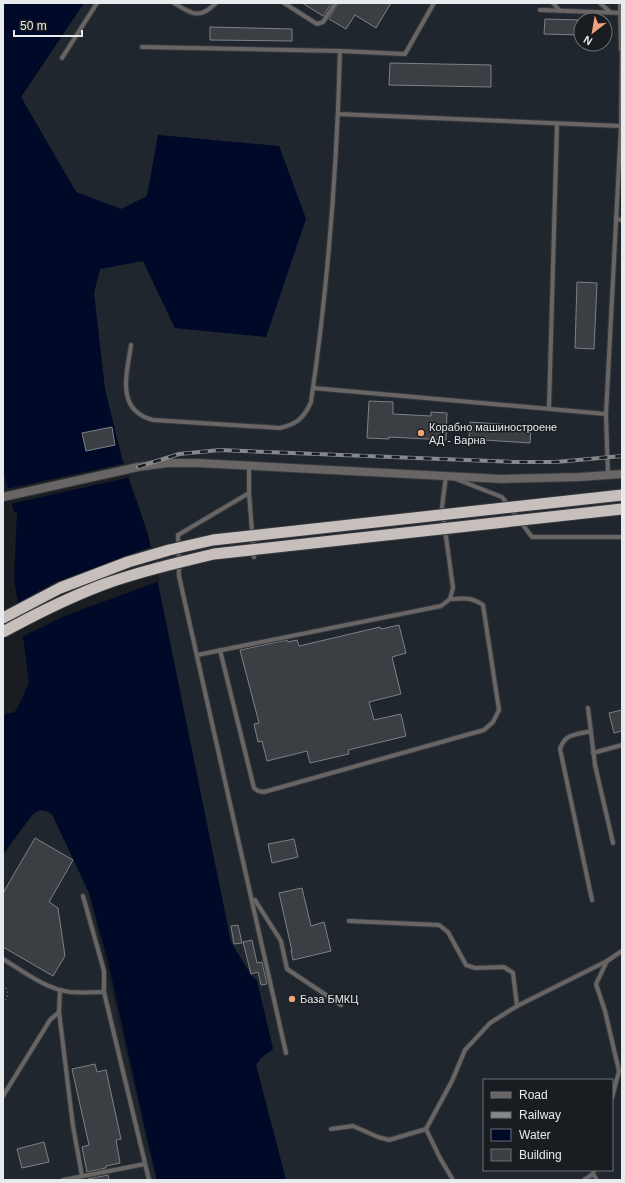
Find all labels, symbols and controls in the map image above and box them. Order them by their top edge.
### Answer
scale bar [14,12,82,38]
north arrow [573,12,613,52]
text: 50 m [20,19,47,33]
text: N [581,33,594,48]
place label: Корабно машиностроене АД - Варна [429,421,557,446]
marker: Корабно машиностроене АД - Варна [416,428,426,438]
place label: База БМКЦ [300,993,358,1005]
marker: База БМКЦ [287,994,297,1004]
legend [483,1079,613,1171]
text: Road [519,1088,548,1102]
text: Railway [519,1108,561,1122]
text: Water [519,1128,551,1142]
text: Building [519,1148,562,1162]

